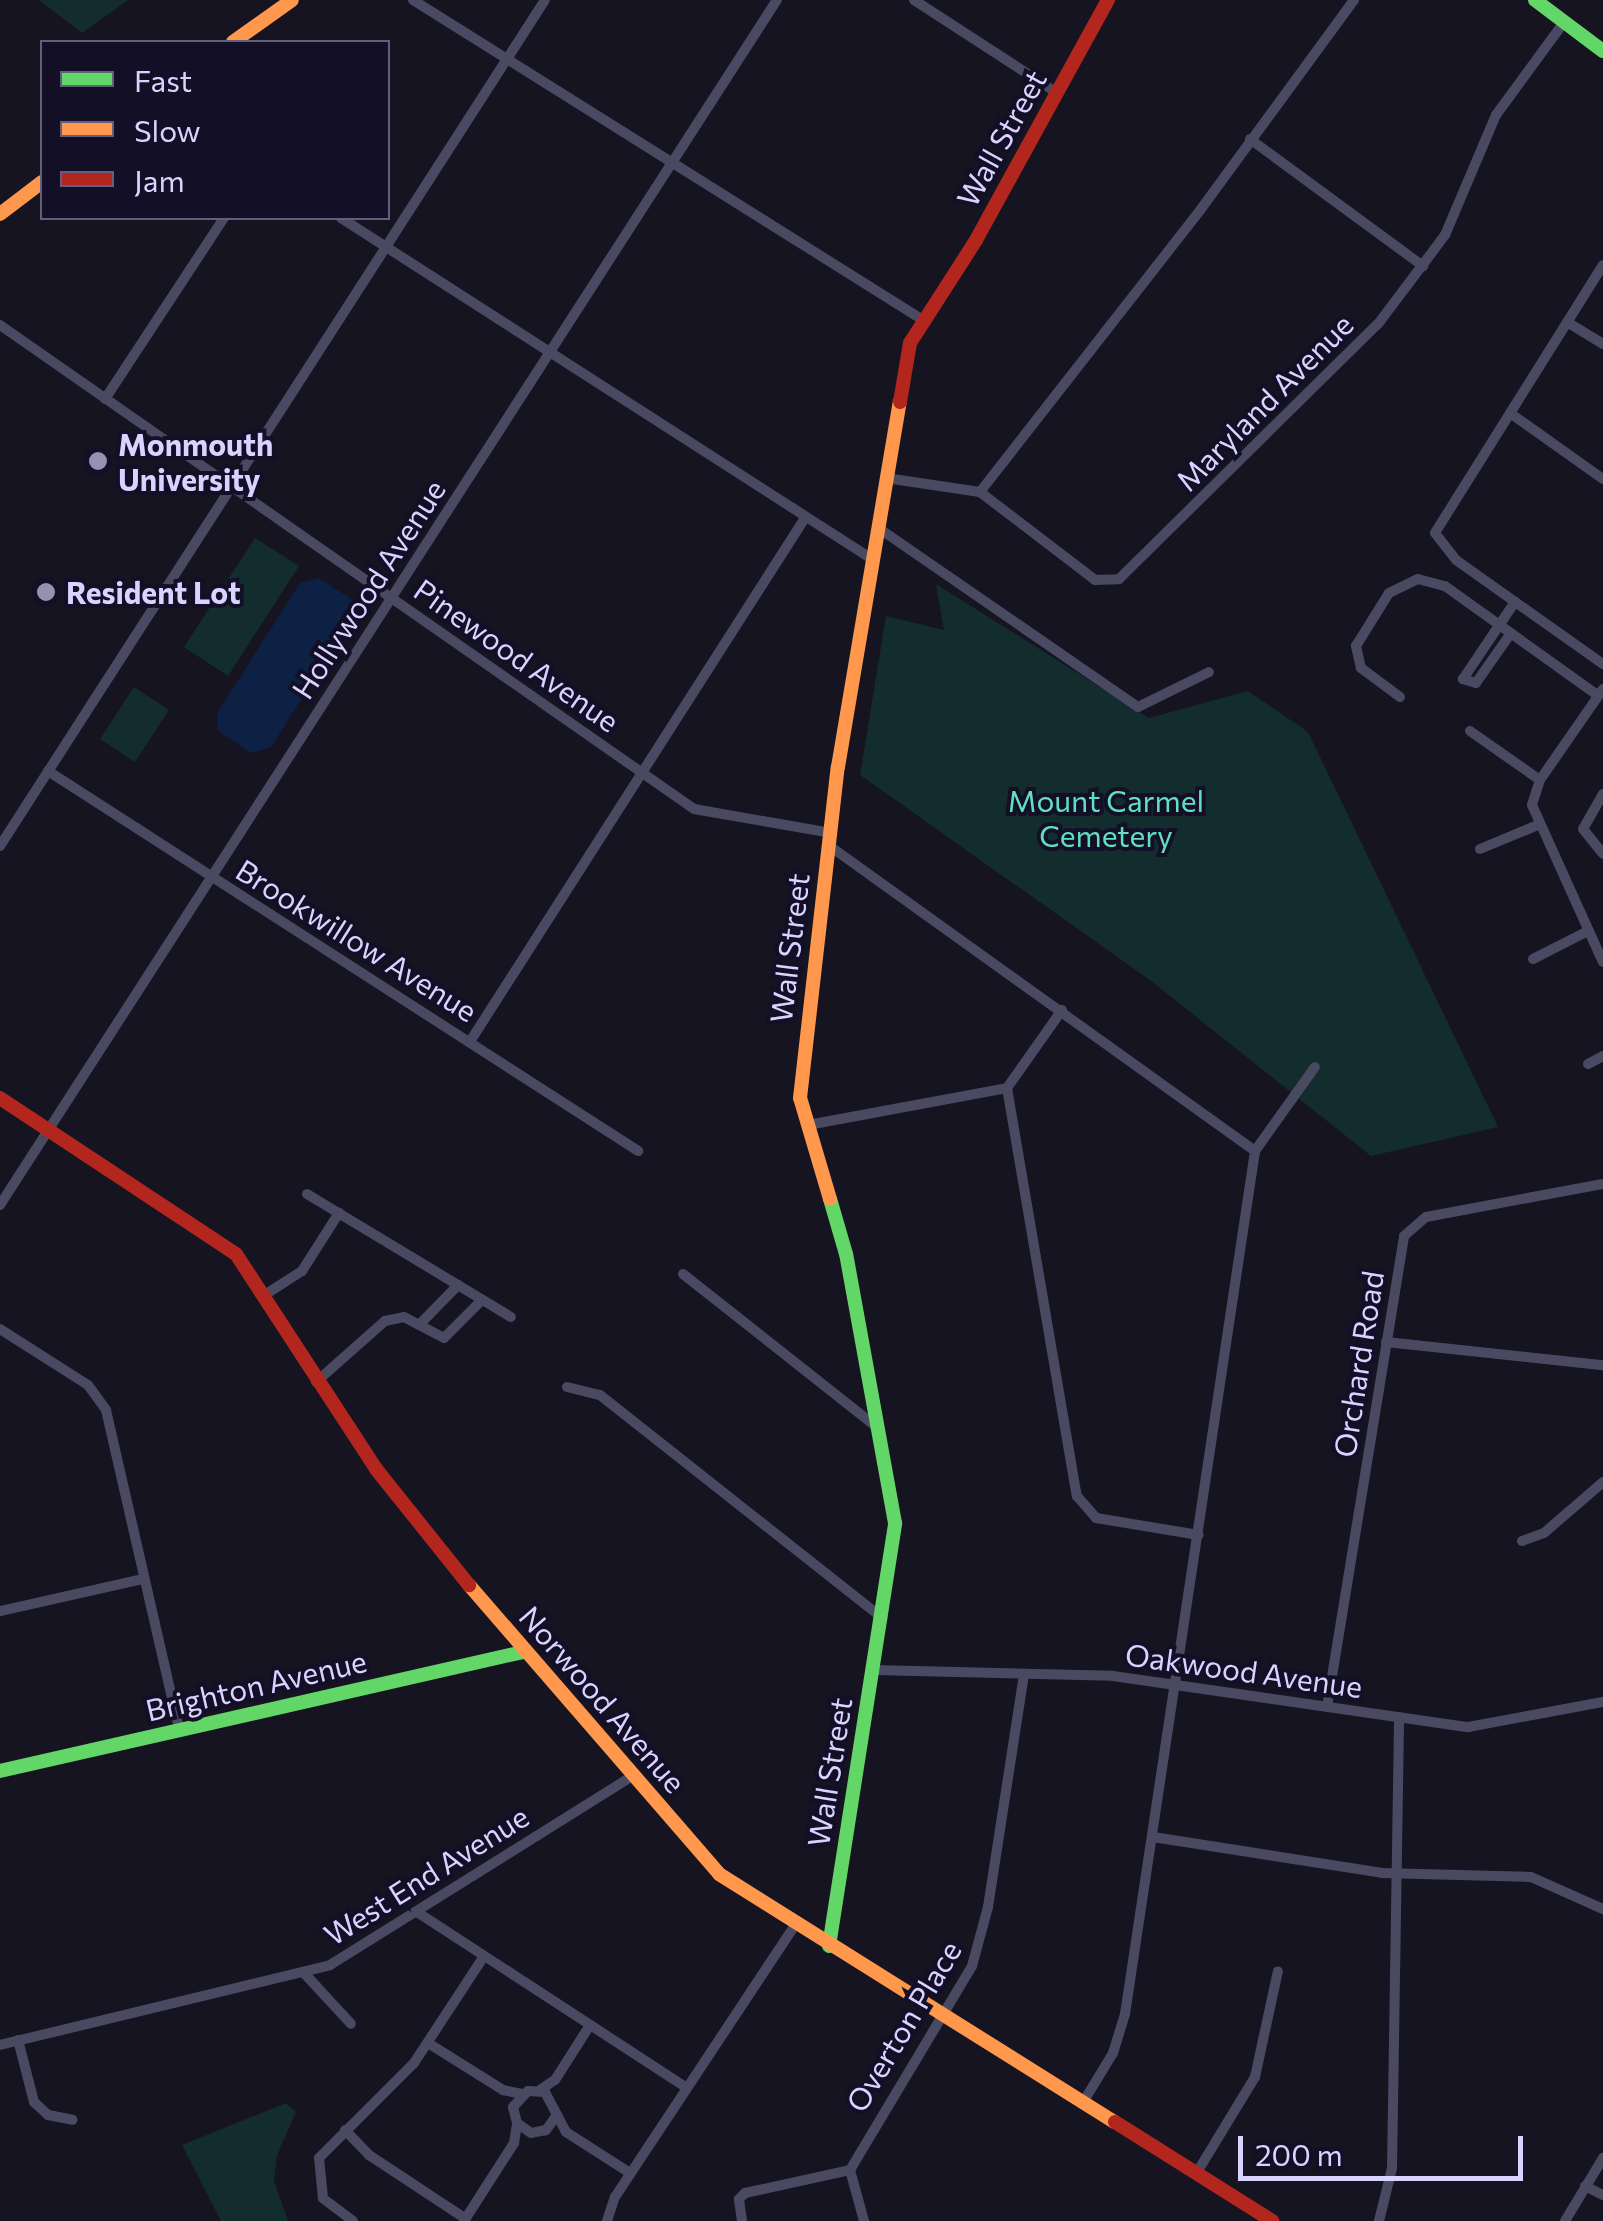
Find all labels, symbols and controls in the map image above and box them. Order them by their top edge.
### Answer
legend [40,40,390,220]
text: Fast [134,61,192,98]
street label: Wall Street [949,63,1053,213]
text: Slow [134,111,201,148]
text: Jam [134,161,185,198]
street label: Maryland Avenue [1168,306,1360,498]
place label: Monmouth University [118,426,273,496]
marker: Monmouth University [87,450,109,472]
street label: Hollywood Avenue [284,473,452,705]
street label: Pinewood Avenue [408,571,626,739]
place label: Resident Lot [66,574,241,610]
marker: Resident Lot [35,581,57,603]
park label: Mount Carmel Cemetery [1008,782,1204,852]
street label: Brookwillow Avenue [230,851,484,1029]
street label: Wall Street [762,871,816,1025]
street label: Orchard Road [1325,1268,1391,1460]
street label: Norwood Avenue [512,1599,694,1799]
street label: Oakwood Avenue [1123,1636,1365,1704]
street label: Brighton Avenue [142,1642,370,1728]
street label: Wall Street [799,1695,859,1849]
street label: West End Avenue [317,1798,535,1952]
street label: Overton Place [838,1934,968,2118]
scale bar [1243,2116,1528,2178]
text: 200 m [1255,2135,1343,2172]

